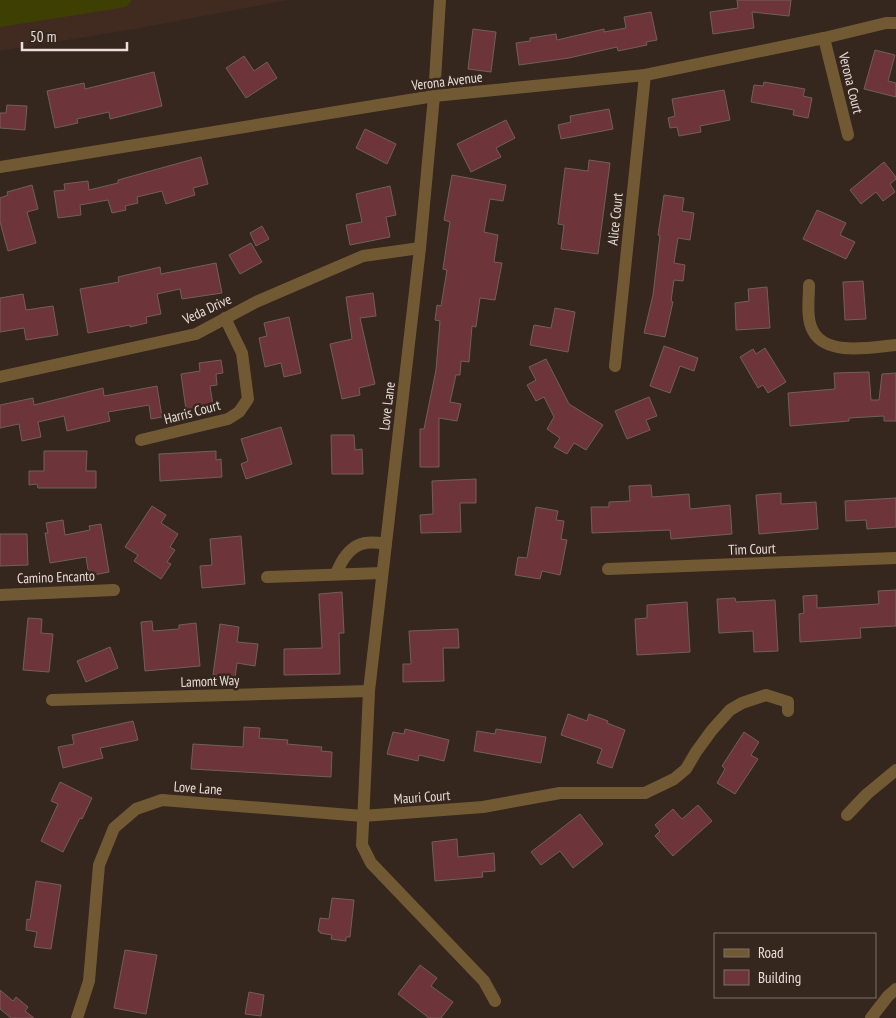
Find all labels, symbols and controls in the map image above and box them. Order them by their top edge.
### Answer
scale bar [22,20,128,52]
text: 50 m [30,27,56,46]
street label: Verona Court [834,50,867,116]
street label: Verona Avenue [410,68,484,94]
street label: Alice Court [603,192,627,246]
street label: Veda Drive [179,290,234,328]
street label: Love Lane [375,381,399,431]
street label: Harris Court [162,396,222,428]
street label: Tim Court [728,539,776,559]
street label: Camino Encanto [17,567,95,587]
street label: Lamont Way [180,671,240,691]
street label: Love Lane [173,777,223,799]
street label: Mauri Court [393,786,451,808]
legend [714,933,876,998]
text: Road [758,943,784,962]
text: Building [758,968,801,987]

